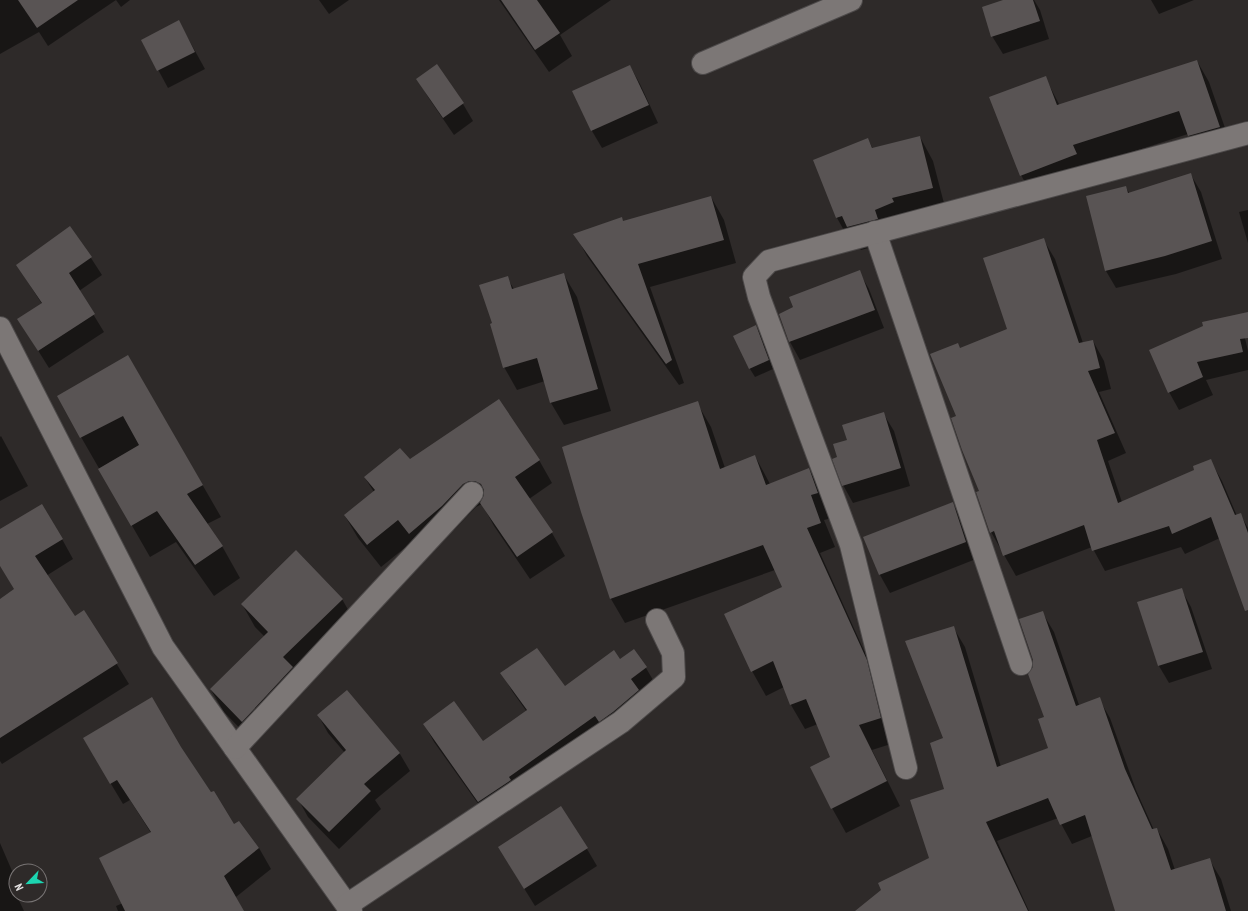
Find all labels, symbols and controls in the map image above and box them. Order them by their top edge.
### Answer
north arrow [8,863,48,903]
text: N [11,882,27,893]

